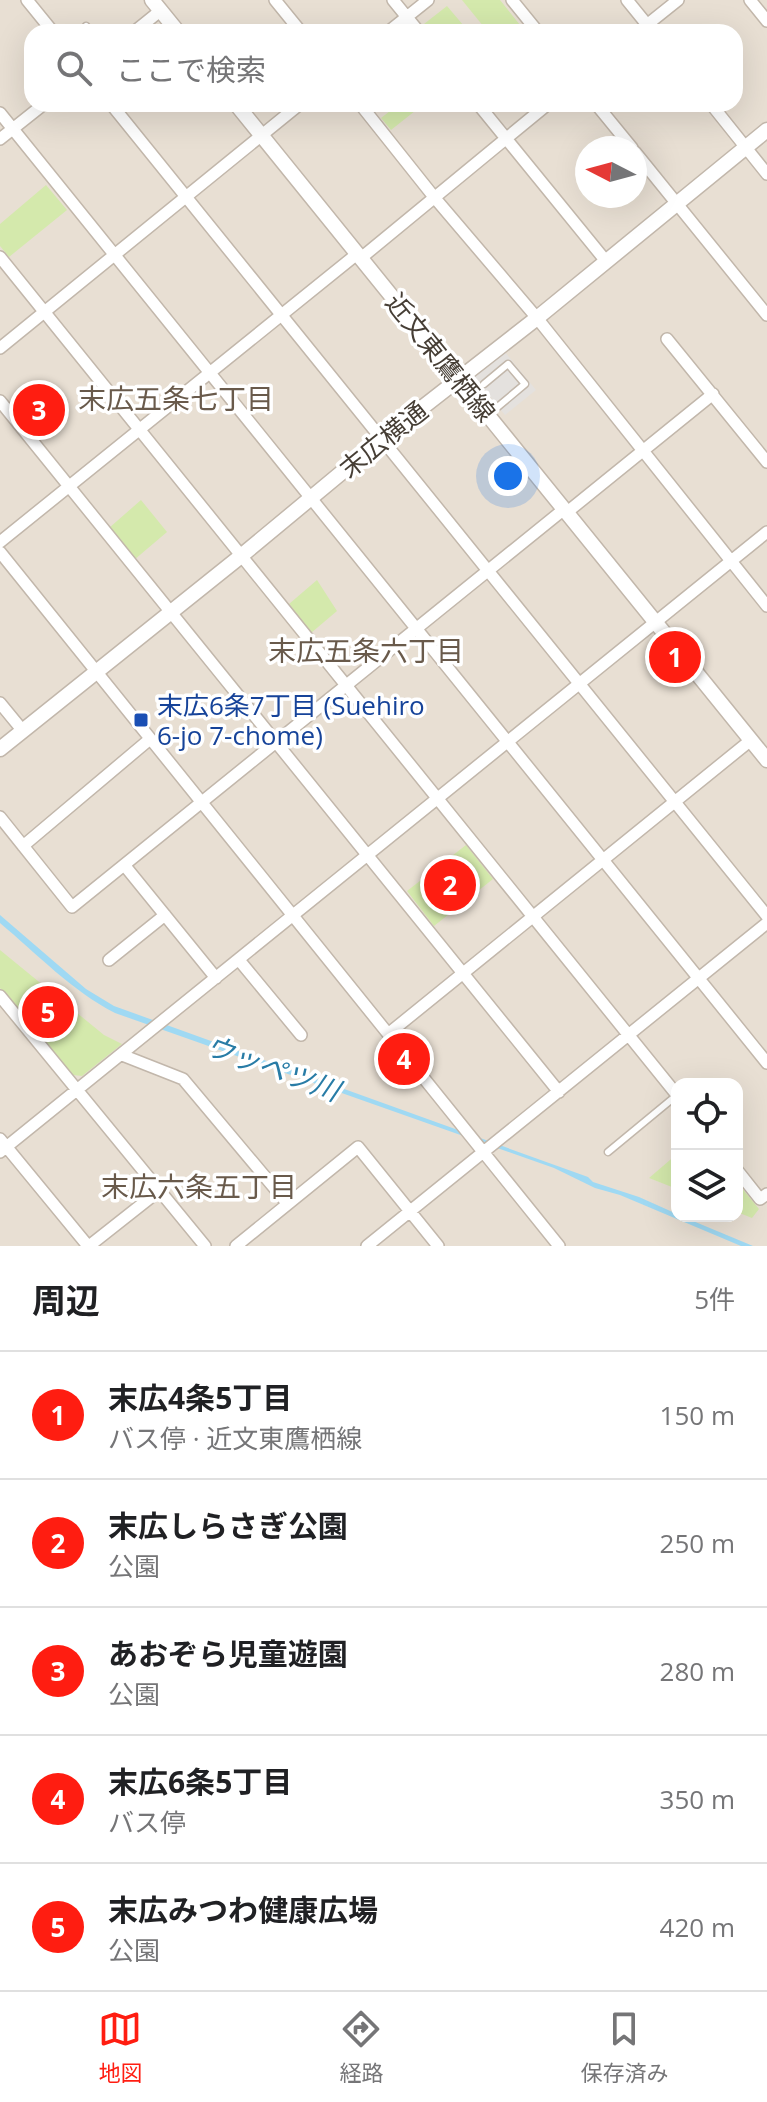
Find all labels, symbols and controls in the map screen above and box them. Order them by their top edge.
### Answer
search box [24,24,743,112]
icon: search [52,46,96,90]
text: ここで検索 [116,49,266,90]
north arrow [575,136,647,208]
street label: 近文東鷹栖線 [378,285,504,429]
district label: 末広五条七丁目 [78,379,274,417]
pin: 3 [13,380,65,440]
street label: 末広横通 [331,392,435,486]
your location [488,456,528,496]
pin: 1 [649,627,701,687]
district label: 末広五条六丁目 [268,631,464,669]
place label: 末広6条7丁目 (Suehiro 6-jo 7-chome) [157,687,425,753]
marker: 末広6条7丁目 (Suehiro 6-jo 7-chome) [132,711,150,729]
pin: 2 [424,855,476,915]
pin: 5 [22,982,74,1042]
water label: ウッペツ川 [201,1025,348,1110]
pin: 4 [378,1029,430,1089]
map controls [671,1078,743,1222]
button: locate [671,1078,743,1150]
button: layers [671,1150,743,1222]
district label: 末広六条五丁目 [101,1167,297,1205]
text: 周辺 [32,1277,100,1323]
text: 5件 [694,1281,735,1317]
text: 末広4条5丁目 [108,1377,292,1418]
text: 1 [51,1397,65,1433]
text: 150 m [660,1397,735,1433]
text: バス停 · 近文東鷹栖線 [108,1420,362,1456]
text: 末広しらさぎ公園 [108,1505,348,1546]
text: 2 [51,1525,65,1561]
text: 250 m [660,1525,735,1561]
text: 公園 [108,1548,160,1584]
text: あおぞら児童遊園 [108,1633,348,1674]
text: 3 [51,1653,65,1689]
text: 280 m [660,1653,735,1689]
text: 公園 [108,1676,160,1712]
text: 末広6条5丁目 [108,1761,292,1802]
text: 4 [51,1781,65,1817]
text: 350 m [660,1781,735,1817]
text: バス停 [108,1804,186,1840]
text: 末広みつわ健康広場 [108,1889,378,1930]
text: 5 [51,1909,65,1945]
text: 420 m [660,1909,735,1945]
text: 公園 [108,1932,160,1968]
tab: 地図 [98,2007,143,2087]
tab: 経路 [339,2007,384,2087]
tab: 保存済み [580,2007,669,2087]

